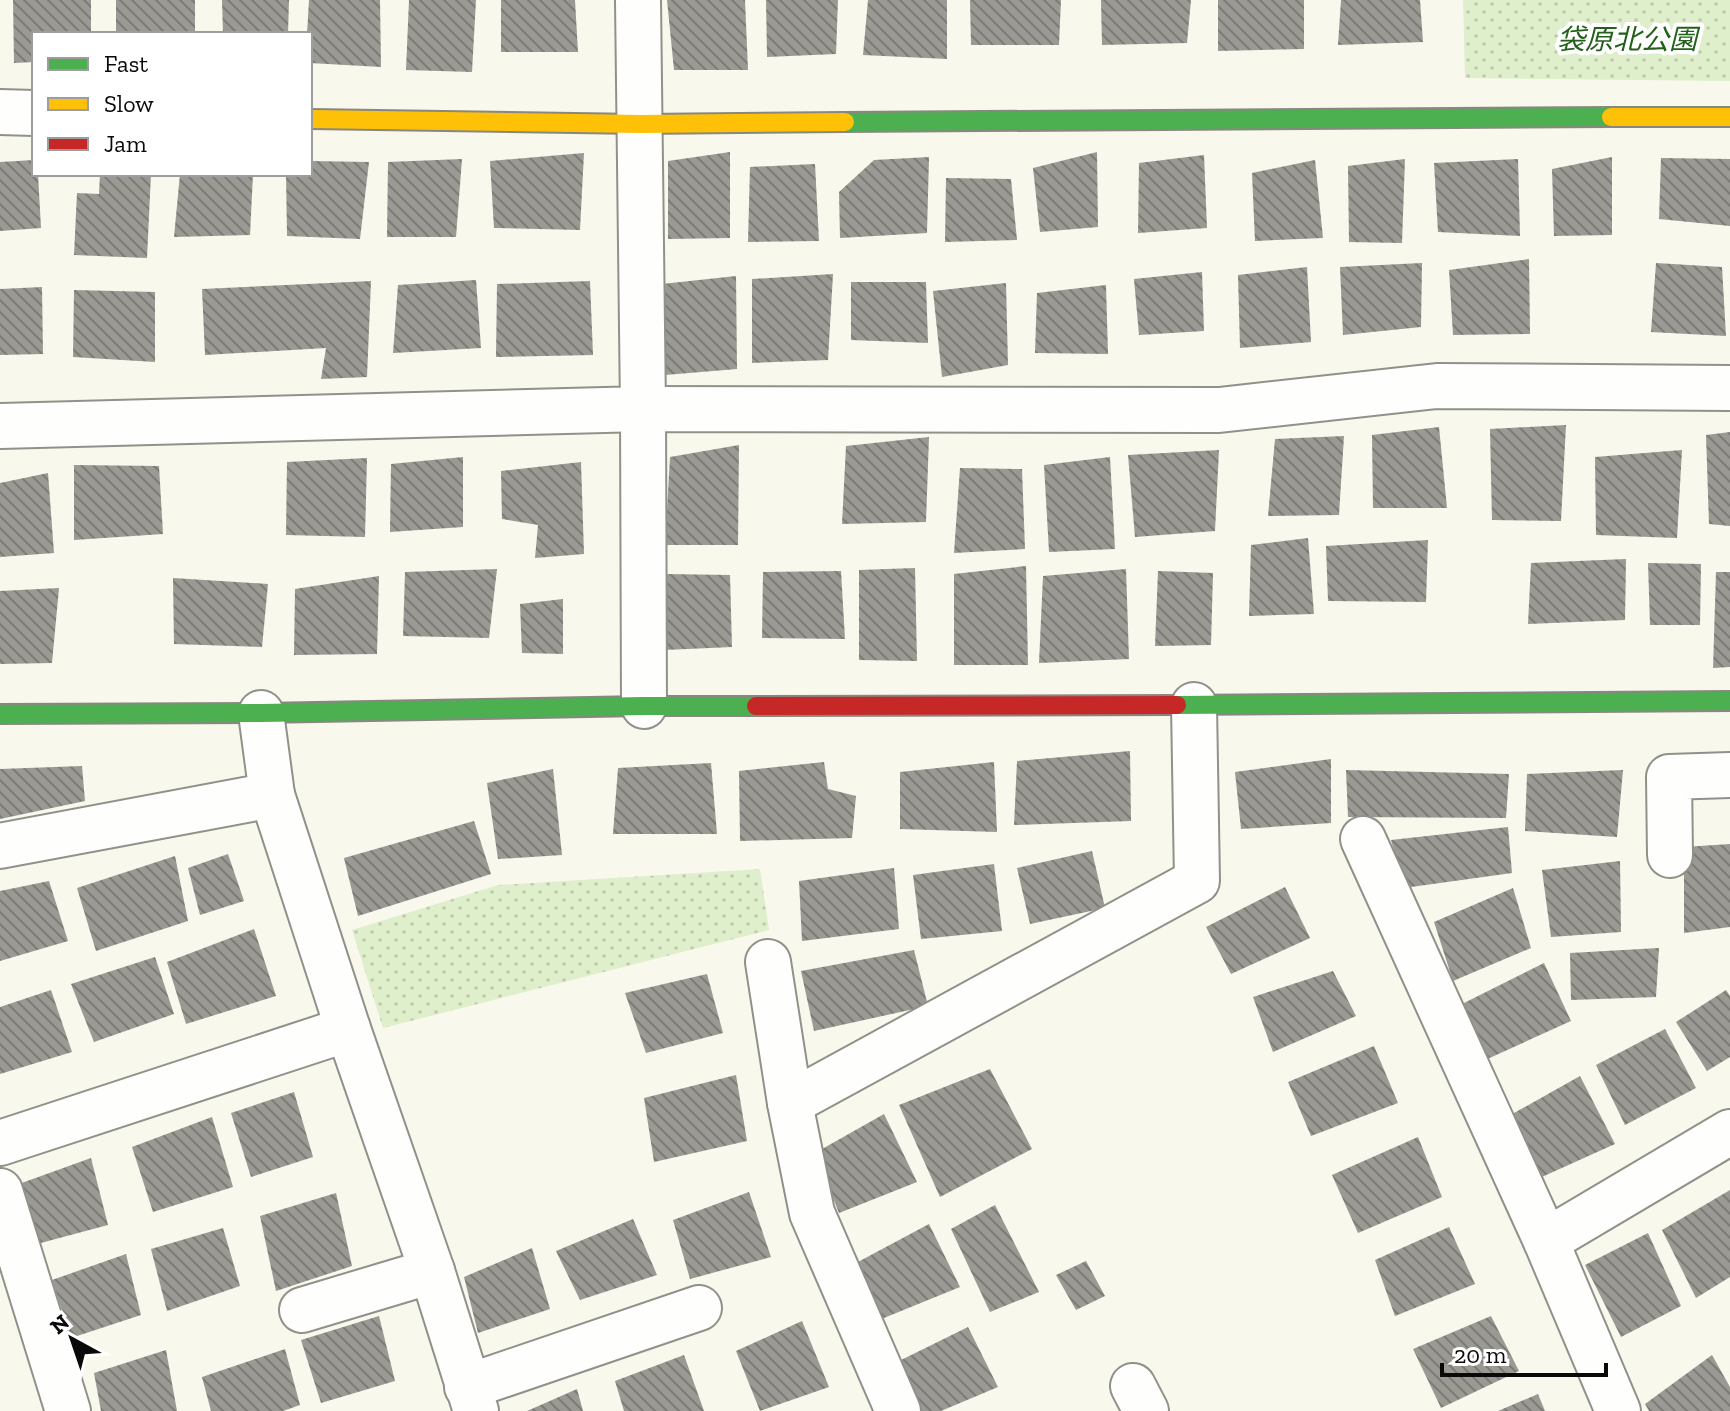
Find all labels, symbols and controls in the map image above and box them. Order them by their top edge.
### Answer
park label: 袋原北公園 [1557,23,1701,56]
legend [32,32,312,176]
text: Fast [104,49,148,78]
text: Slow [104,89,154,118]
text: Jam [104,129,147,158]
north arrow [32,1299,112,1379]
text: N [44,1308,75,1340]
scale bar [1442,1327,1606,1377]
text: 20 m [1454,1340,1507,1369]

